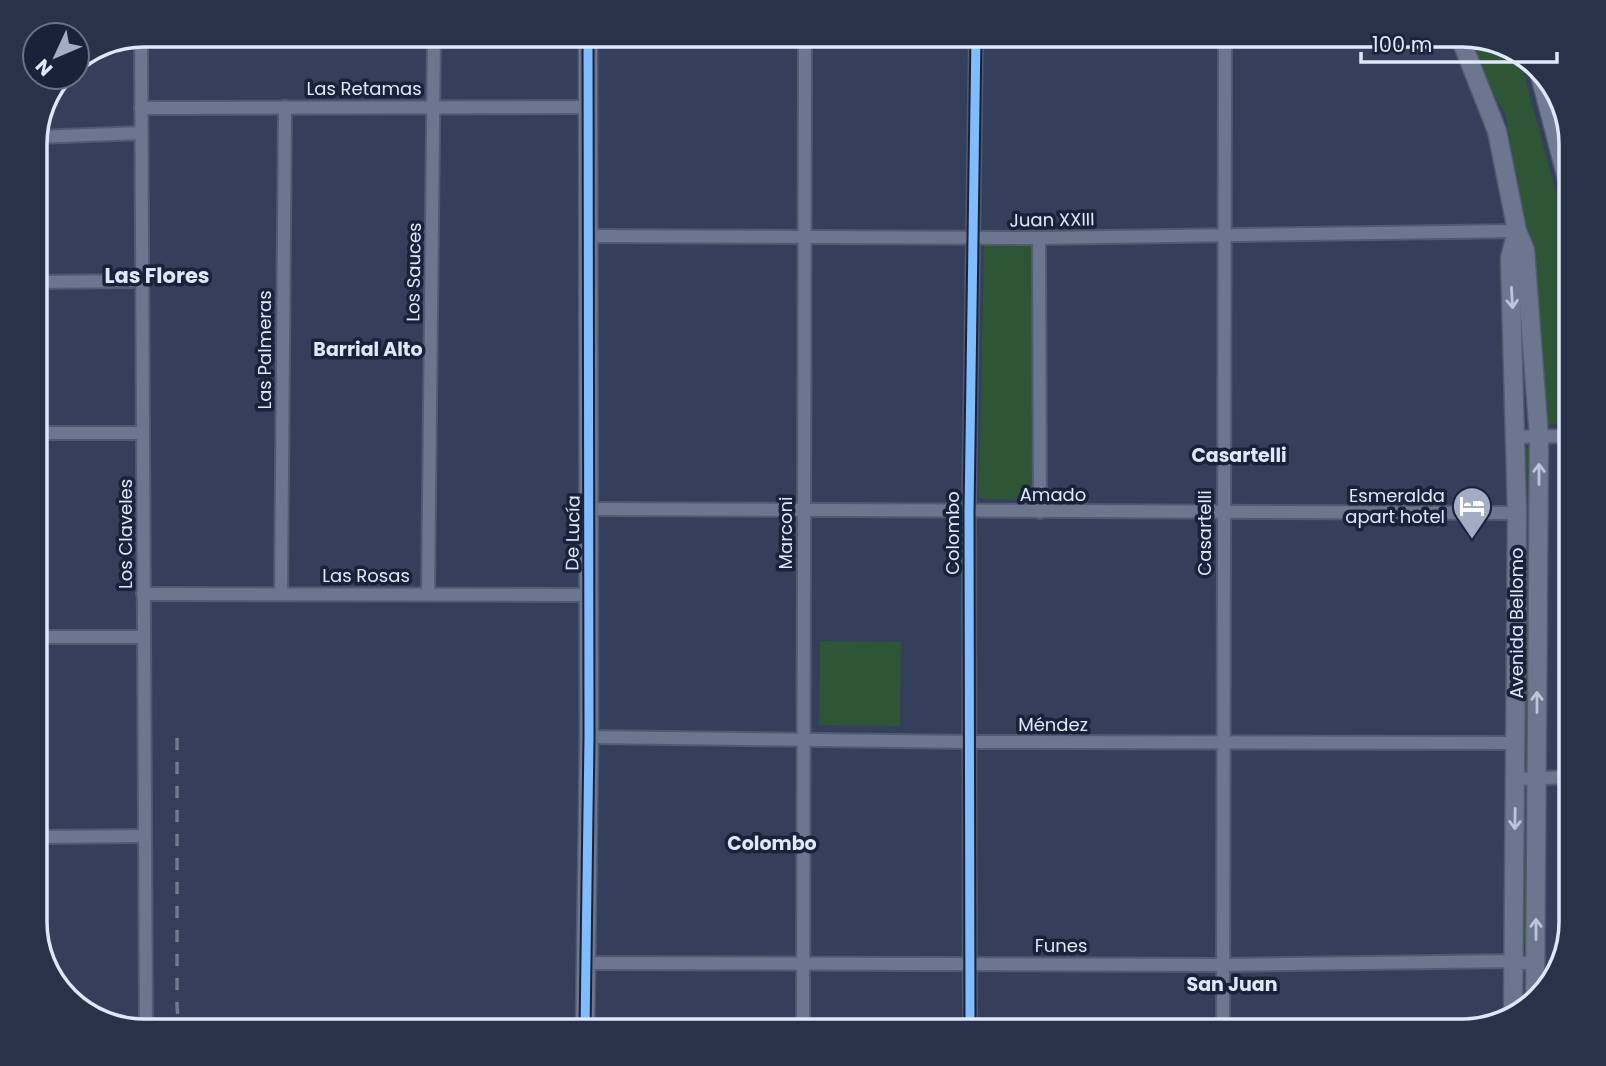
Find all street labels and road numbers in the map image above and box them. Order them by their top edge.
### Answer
street label: Las Retamas [306,76,422,101]
street label: Juan XXIII [1009,206,1095,233]
street label: Los Sauces [400,222,427,322]
street label: Las Palmeras [252,290,277,410]
street label: Los Claveles [113,479,138,589]
street label: Amado [1020,482,1086,507]
street label: Casartelli [1192,490,1217,576]
street label: Colombo [940,491,965,575]
street label: De Lucía [559,495,586,571]
street label: Marconi [773,497,798,569]
street label: Avenida Bellomo [1504,547,1529,699]
street label: Las Rosas [322,563,410,588]
street label: Méndez [1018,712,1088,737]
street label: Funes [1035,933,1087,958]

